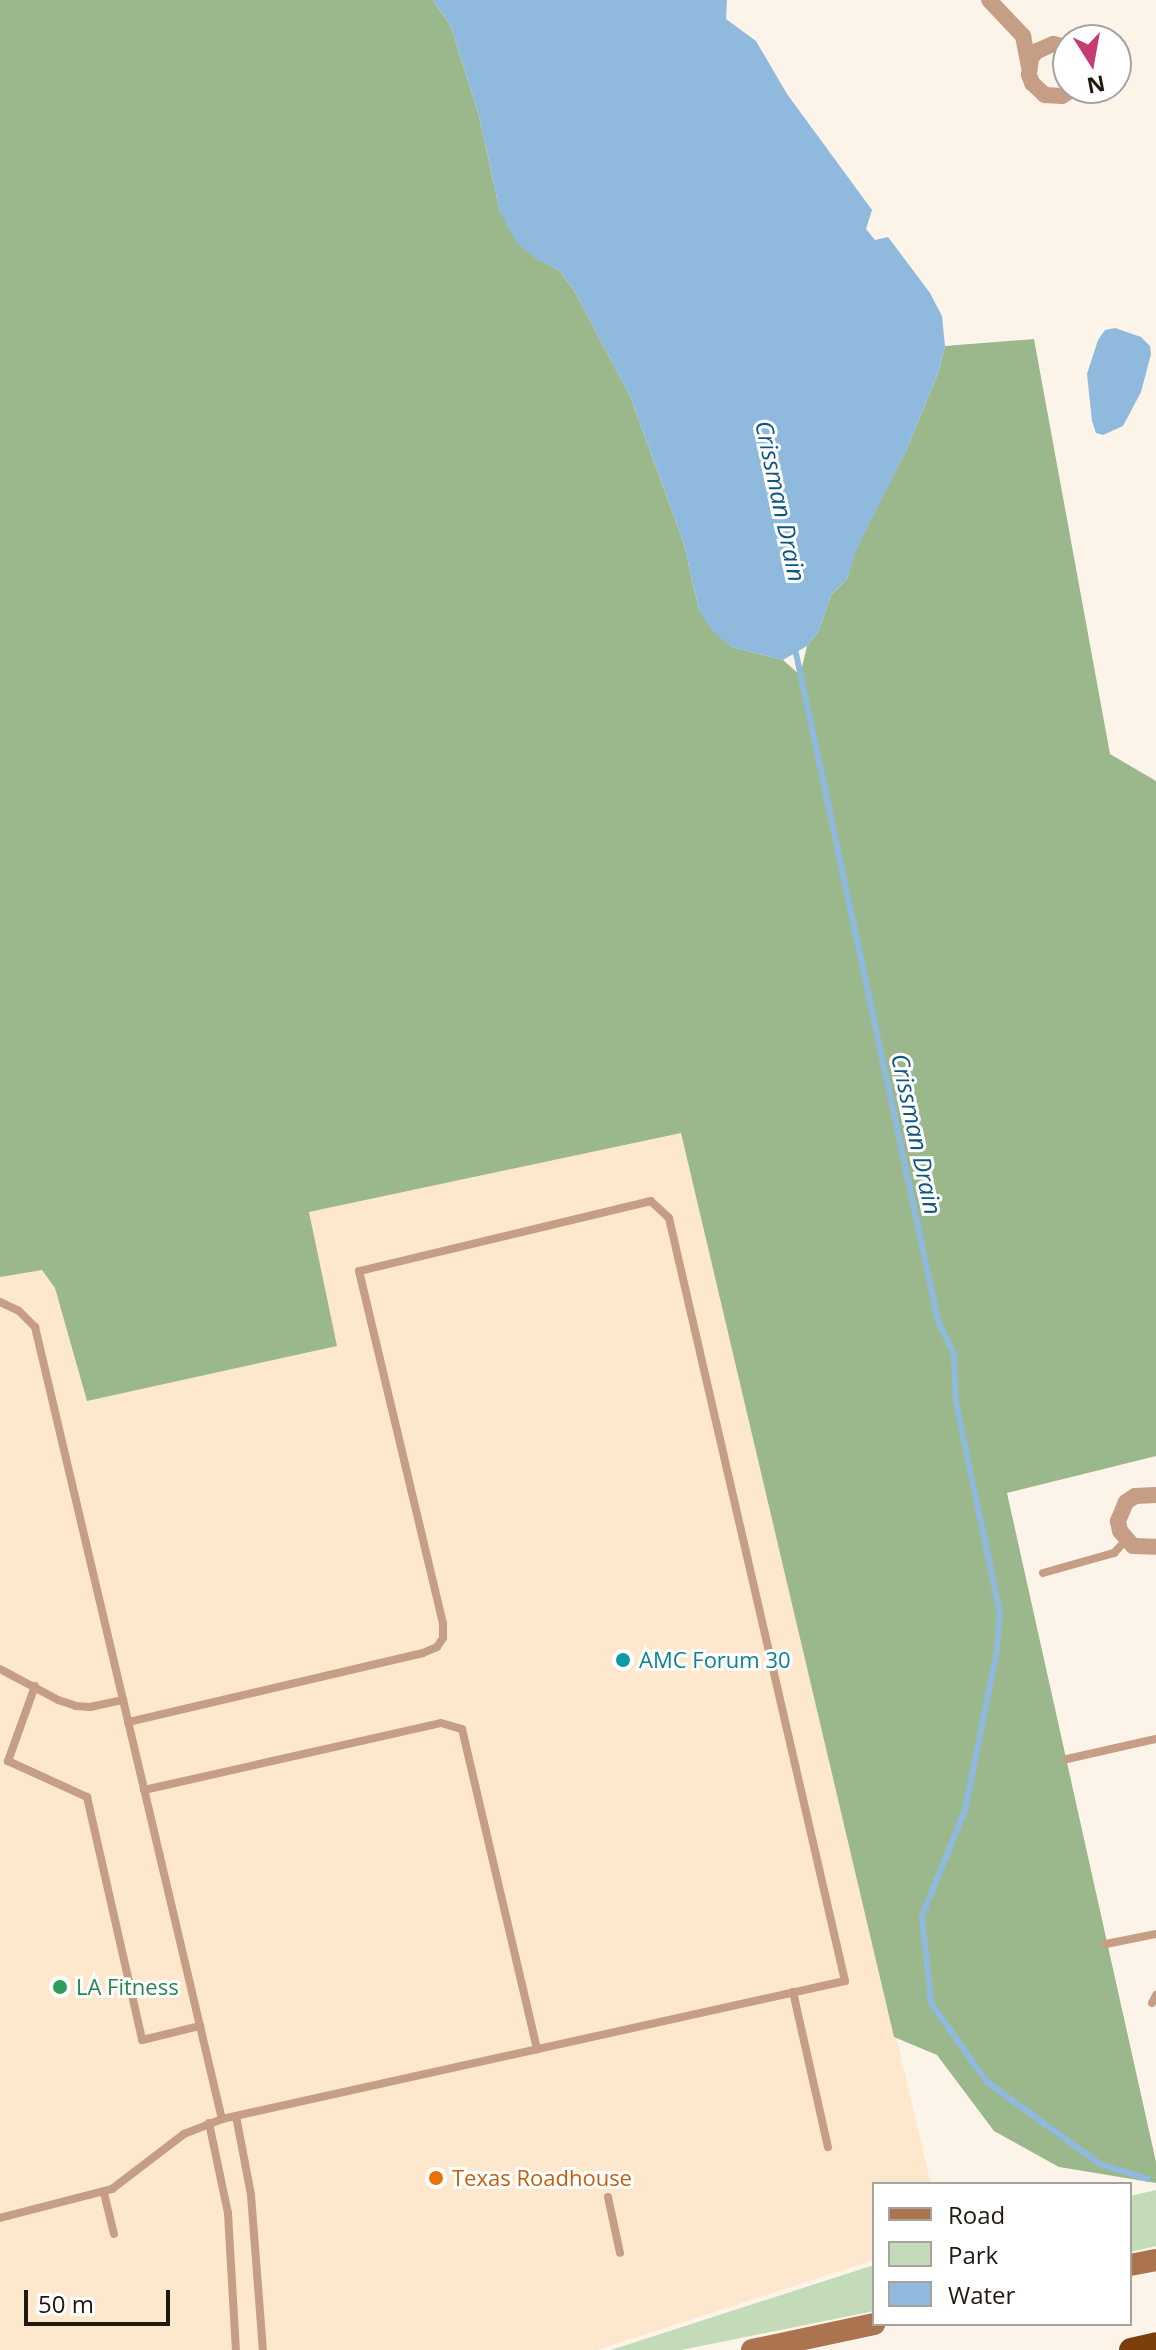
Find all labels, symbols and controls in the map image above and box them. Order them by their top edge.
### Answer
north arrow [1052,24,1132,104]
text: N [1085,69,1108,102]
water label: Crissman Drain [750,418,812,584]
water label: Crissman Drain [886,1051,948,1217]
place label: AMC Forum 30 [639,1647,791,1673]
marker: AMC Forum 30 [614,1651,632,1669]
place label: LA Fitness [76,1974,179,2000]
marker: LA Fitness [51,1978,69,1996]
place label: Texas Roadhouse [452,2165,632,2191]
marker: Texas Roadhouse [427,2169,445,2187]
legend [872,2182,1132,2326]
text: Road [948,2198,1005,2231]
text: Park [948,2238,998,2271]
scale bar [28,2274,174,2324]
text: Water [948,2278,1015,2311]
text: 50 m [38,2287,94,2320]

